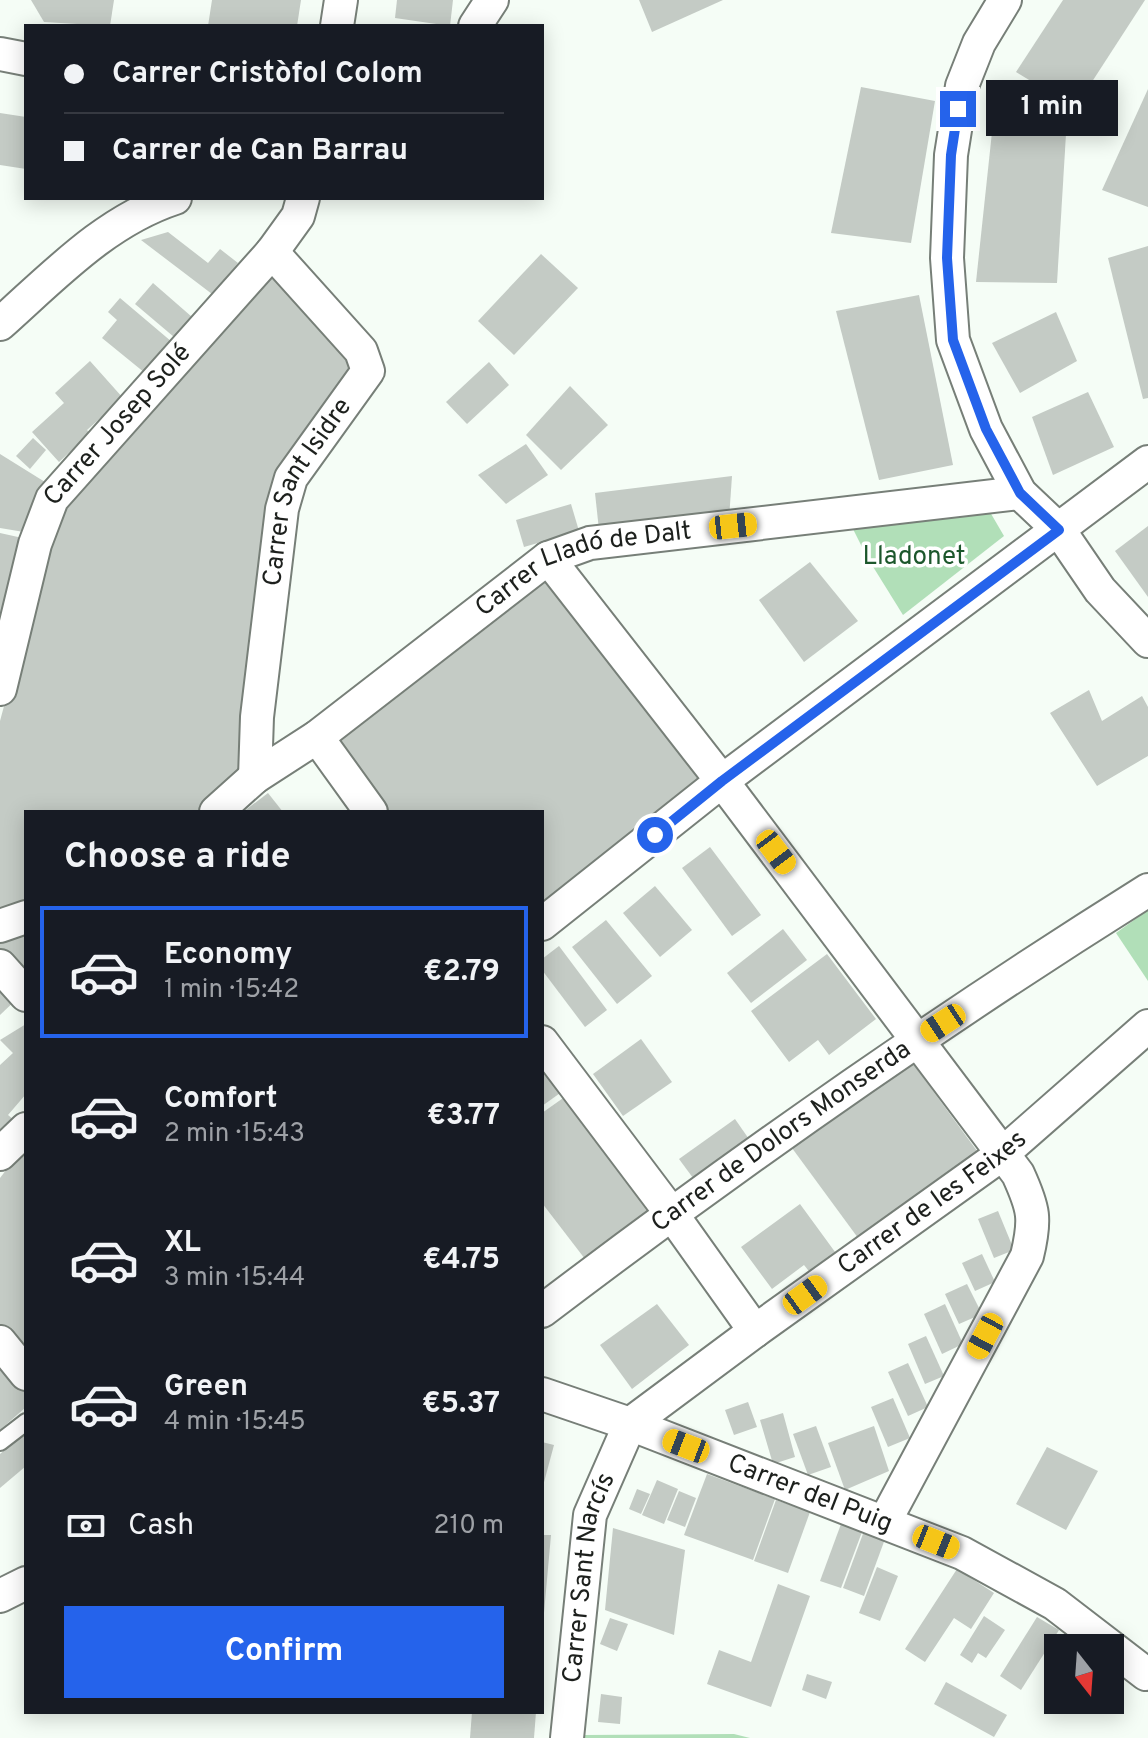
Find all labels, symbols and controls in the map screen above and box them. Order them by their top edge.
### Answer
text: Carrer Cristòfol Colom [112,56,423,93]
callout: 1 min [986,81,1118,137]
route end [940,91,976,127]
text: 1 min [1021,91,1083,124]
text: Carrer de Can Barrau [112,133,408,170]
street label: Carrer Josep Solé [37,337,199,513]
street label: Carrer Sant Isidre [256,392,360,588]
car [708,512,758,540]
street label: Carrer Lladó de Dalt [469,515,693,625]
park label: Lladonet [863,541,966,574]
route start [637,817,673,853]
car [752,826,800,878]
text: Choose a ride [64,835,290,881]
icon: car [68,936,140,1008]
text: Economy [164,937,292,974]
text: €2.79 [423,954,500,991]
text: 1 min · 15:42 [164,974,299,1007]
car [916,1000,970,1046]
street label: Carrer de Dolors Monserda [645,1033,917,1240]
icon: car [68,1080,140,1152]
text: Comfort [164,1081,277,1118]
text: €3.77 [427,1098,500,1135]
text: 2 min · 15:43 [164,1118,305,1151]
street label: Carrer de les Feixes [831,1123,1034,1283]
icon: car [68,1224,140,1296]
text: XL [164,1225,201,1262]
text: €4.75 [423,1242,500,1279]
text: 3 min · 15:44 [164,1262,305,1295]
car [779,1271,831,1319]
car [963,1309,1007,1363]
icon: car [68,1368,140,1440]
text: Green [164,1369,248,1406]
text: €5.37 [422,1386,500,1423]
text: 4 min · 15:45 [164,1406,306,1439]
car [659,1426,713,1466]
street label: Carrer del Puig [723,1447,897,1541]
street label: Carrer Sant Narcís [556,1468,623,1685]
icon: cash [64,1504,108,1548]
text: Cash [128,1508,194,1545]
text: 210 m [434,1510,504,1543]
car [909,1522,963,1562]
button: Confirm [64,1606,504,1698]
north arrow [1044,1634,1124,1714]
map controls [1044,1634,1124,1714]

